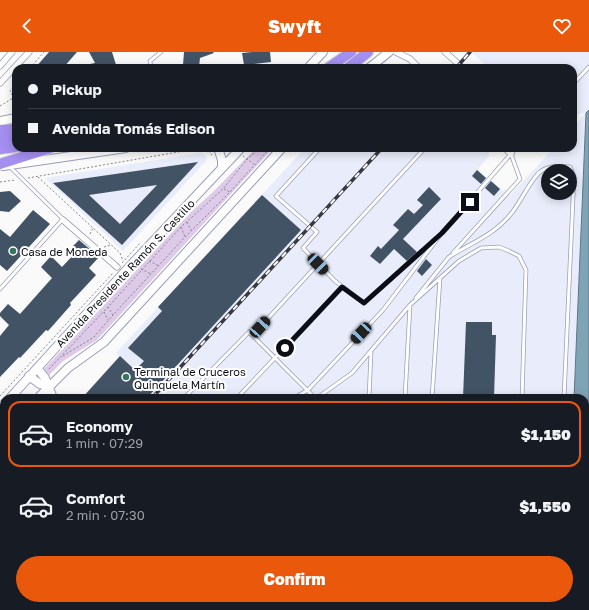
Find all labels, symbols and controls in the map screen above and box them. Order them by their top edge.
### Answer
icon: back [16,15,38,37]
text: Swyft [268,15,321,37]
icon: heart [551,15,573,37]
text: Pickup [52,80,102,98]
text: Avenida Tomás Edison [52,119,215,137]
map controls [541,164,577,200]
button: layers [541,164,577,200]
route end [461,193,479,211]
street label: Avenida Presidente Ramón S. Castillo [53,196,197,350]
place label: Casa de Moneda [21,245,108,258]
marker: Casa de Moneda [8,246,18,256]
car [305,251,331,277]
car [248,314,272,340]
car [348,320,374,346]
route start [276,339,294,357]
place label: Terminal de Cruceros Quinquela Martín [134,365,246,391]
marker: Terminal de Cruceros Quinquela Martín [121,372,131,382]
icon: car [18,416,54,452]
text: Economy [66,417,133,435]
text: $1,150 [521,425,571,443]
text: 1 min · 07:29 [66,435,143,451]
icon: car [18,488,54,524]
text: Comfort [66,489,125,507]
text: $1,550 [519,497,571,515]
text: 2 min · 07:30 [66,507,145,523]
button: Confirm [16,556,573,602]

